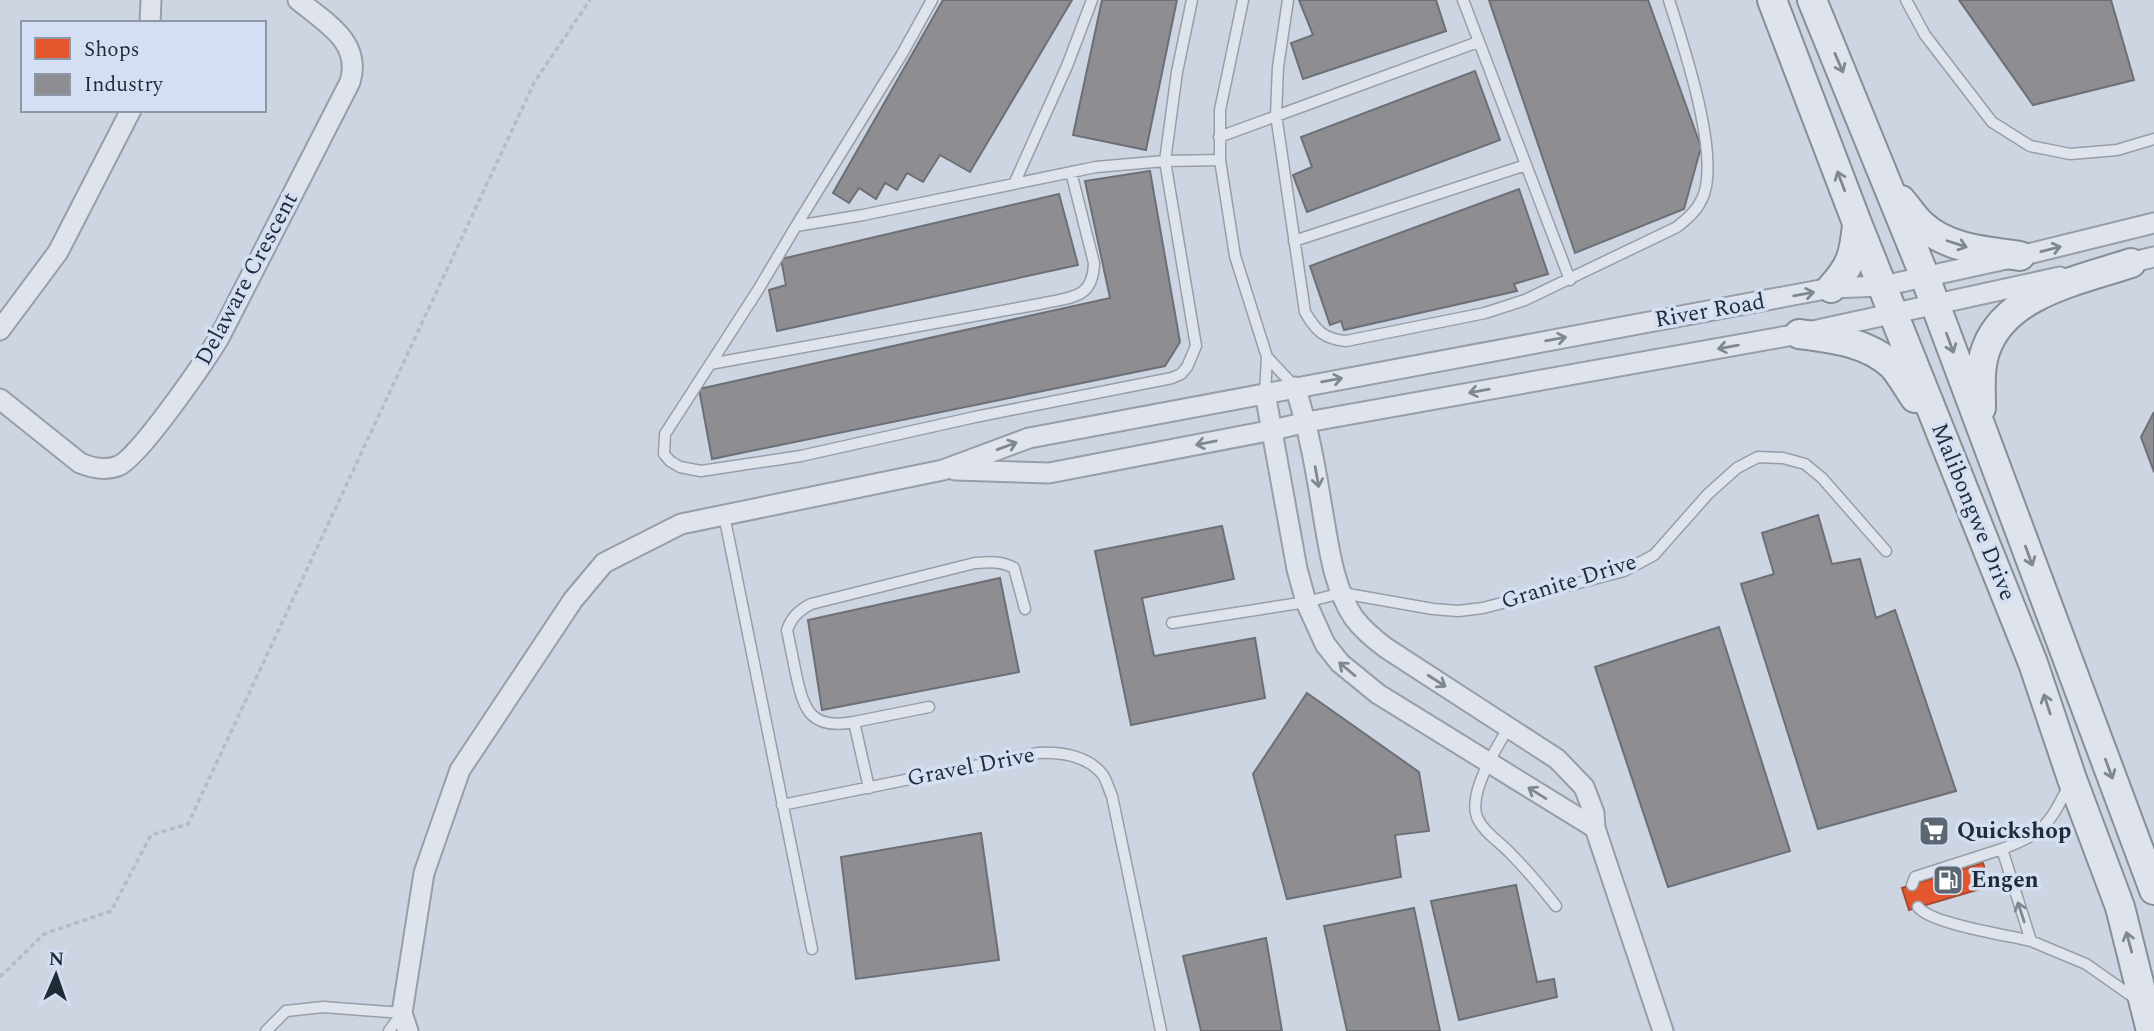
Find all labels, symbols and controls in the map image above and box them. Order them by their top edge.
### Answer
legend [21,21,266,112]
text: Shops [84,34,140,66]
one-way arrow [1833,52,1846,73]
text: Industry [84,69,164,101]
one-way arrow [1834,170,1846,192]
street label: Delaware Crescent [186,186,308,372]
one-way arrow [1945,238,1967,251]
one-way arrow [2039,241,2062,255]
street label: River Road [1652,284,1768,338]
one-way arrow [1792,286,1814,300]
one-way arrow [1944,331,1957,353]
one-way arrow [1544,332,1567,345]
one-way arrow [1717,341,1740,354]
one-way arrow [1320,373,1343,386]
one-way arrow [1469,385,1491,398]
street label: Malibongwe Drive [1921,418,2025,606]
one-way arrow [1195,437,1218,451]
one-way arrow [995,439,1017,451]
one-way arrow [1311,465,1324,488]
one-way arrow [2024,544,2037,566]
street label: Granite Drive [1497,545,1641,619]
one-way arrow [1338,661,1356,677]
one-way arrow [1427,675,1447,689]
one-way arrow [2040,694,2052,716]
street label: Gravel Drive [904,737,1038,797]
one-way arrow [2104,758,2116,779]
one-way arrow [1528,785,1548,799]
supermarket icon: Quickshop [1917,814,1951,848]
place label: Quickshop [1957,814,2071,849]
fuel station icon: Engen [1931,863,1965,897]
place label: Engen [1971,863,2039,898]
one-way arrow [2014,901,2026,923]
one-way arrow [2122,931,2135,954]
north arrow [21,940,91,1010]
text: N [48,945,65,974]

